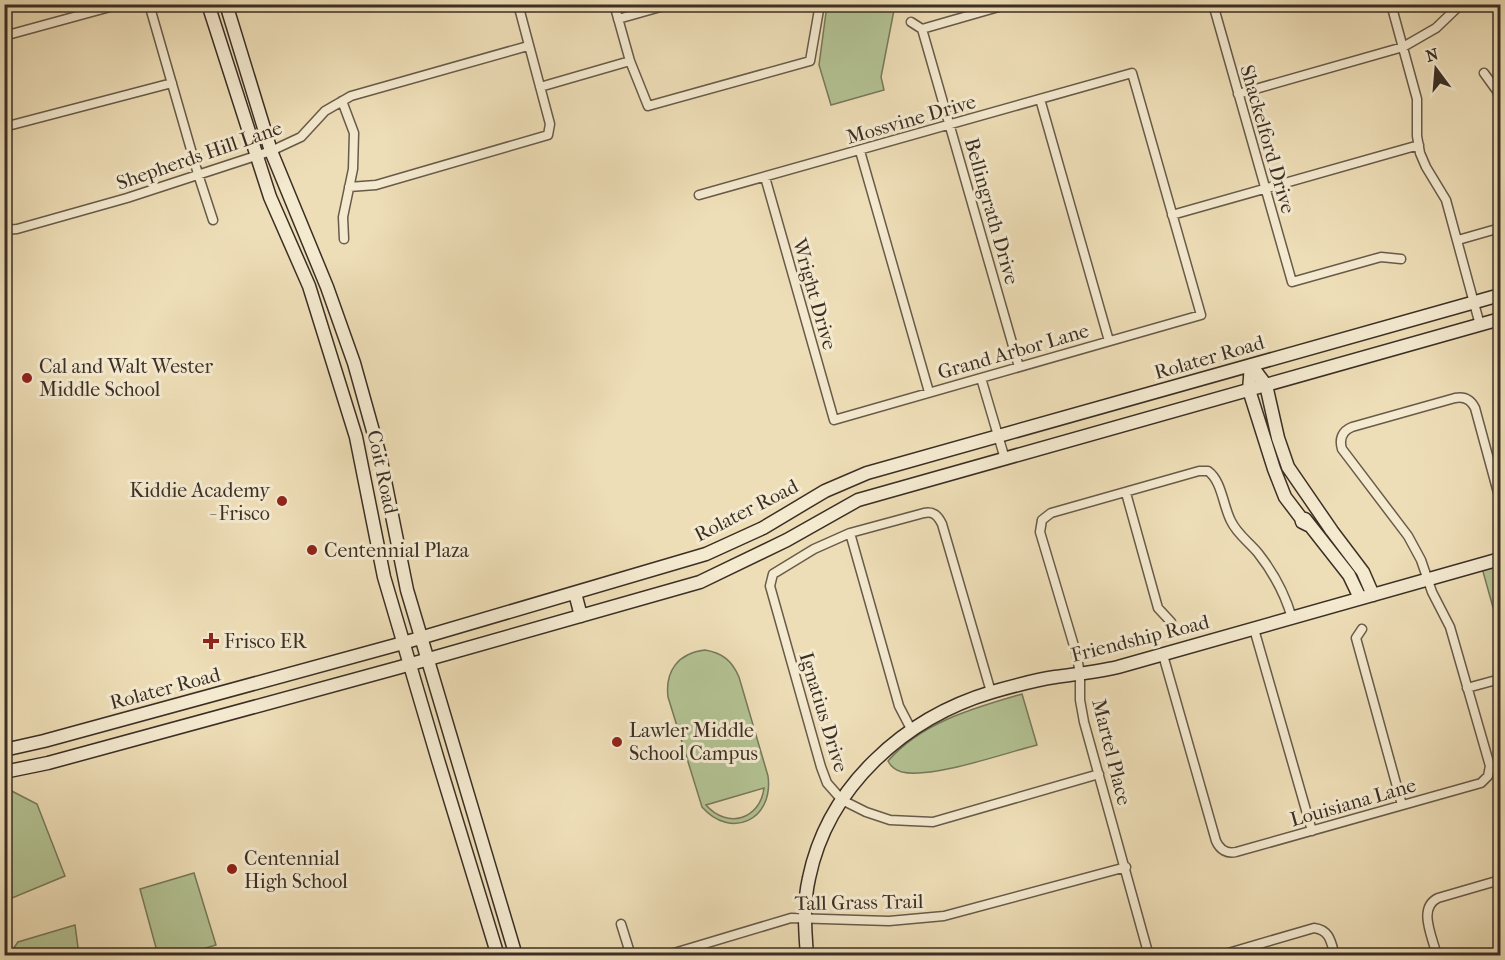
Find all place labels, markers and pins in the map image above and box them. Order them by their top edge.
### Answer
place label: Cal and Walt Wester Middle School [39,355,213,401]
marker: Cal and Walt Wester Middle School [20,371,34,385]
place label: Kiddie Academy - Frisco [129,479,271,525]
marker: Kiddie Academy - Frisco [275,494,289,508]
place label: Centennial Plaza [324,539,470,562]
marker: Centennial Plaza [305,543,319,557]
place label: Frisco ER [224,630,308,653]
marker: Frisco ER [202,632,220,650]
place label: Lawler Middle School Campus [629,719,758,765]
marker: Lawler Middle School Campus [610,735,624,749]
place label: Centennial High School [244,847,348,893]
marker: Centennial High School [225,862,239,876]

